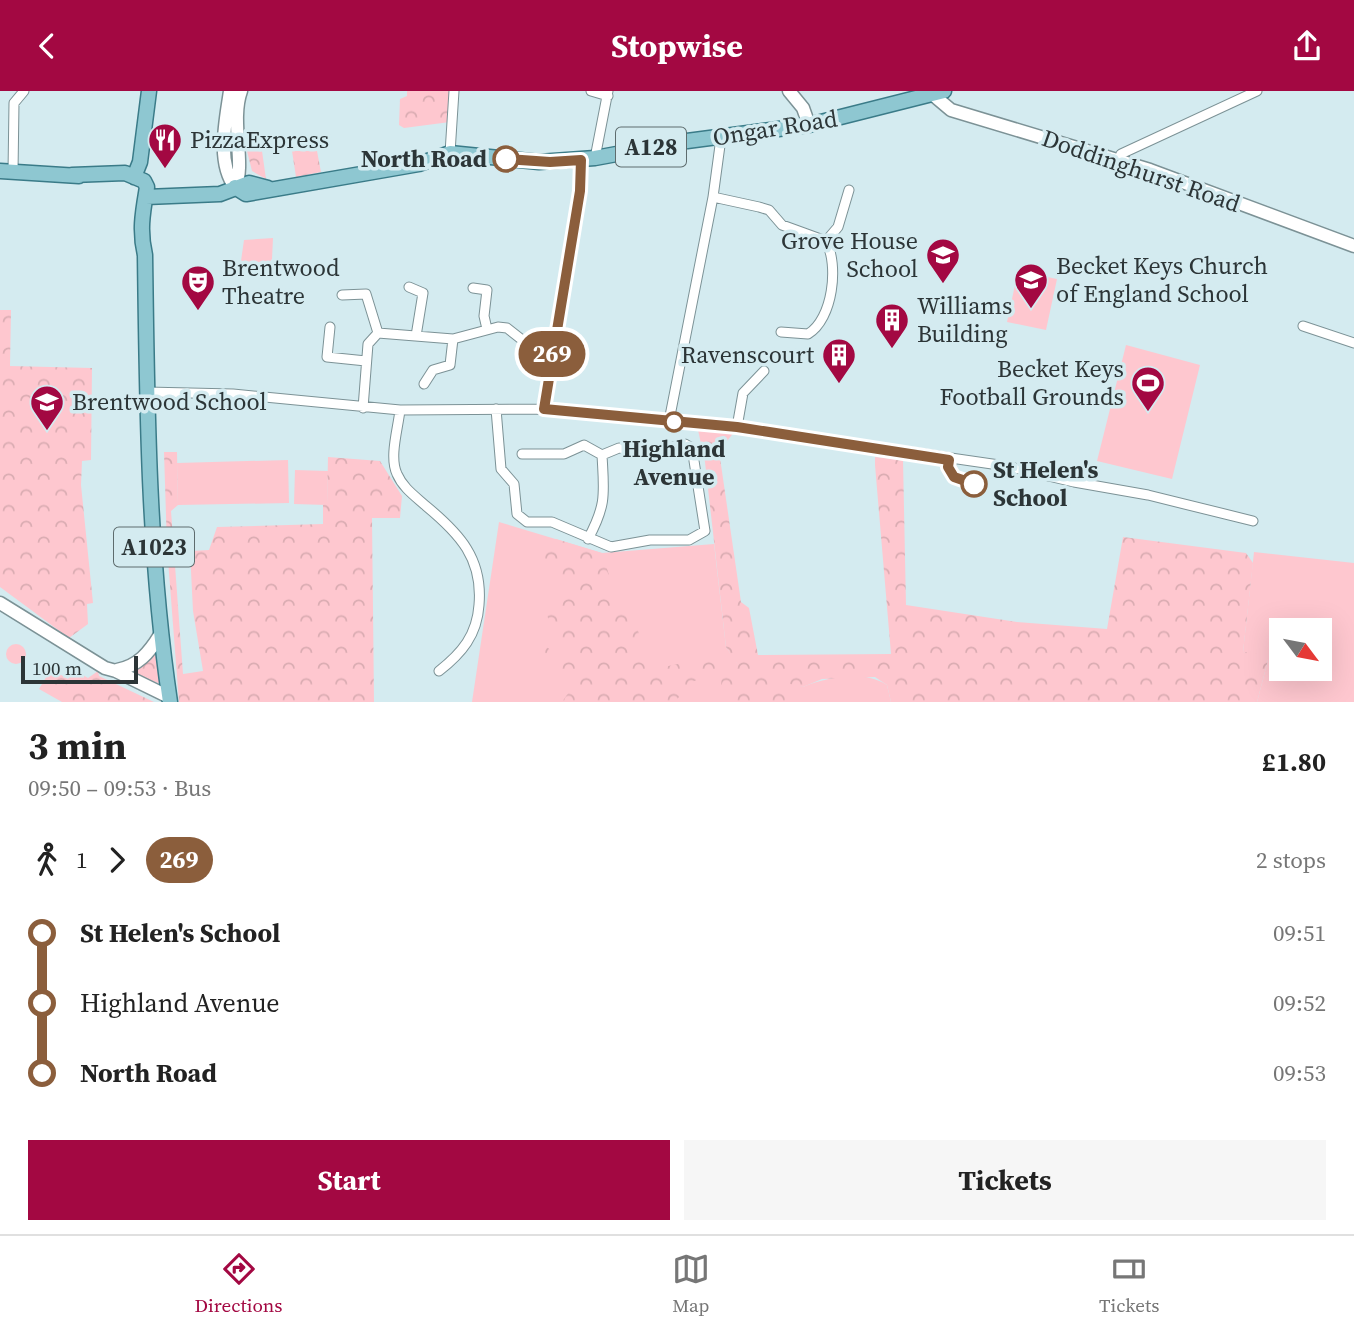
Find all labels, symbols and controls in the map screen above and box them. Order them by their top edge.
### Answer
text: Stopwise [611,24,743,68]
icon: back [28,27,66,65]
icon: share [1288,27,1326,65]
street label: Ongar Road [710,101,840,154]
restaurant icon: PizzaExpress [146,121,184,170]
street label: Doddinghurst Road [1038,121,1245,220]
place label: PizzaExpress [190,123,329,156]
road number: A128 [616,127,686,167]
place label: North Road [361,142,487,175]
marker: North Road [493,146,519,172]
place label: Grove House School [781,224,918,285]
school or university icon: Grove House School [924,236,962,285]
place label: Becket Keys Church of England School [1056,249,1268,310]
place label: Brentwood Theatre [222,251,340,312]
school or university icon: Becket Keys Church of England School [1012,261,1050,310]
theatre icon: Brentwood Theatre [179,263,217,312]
place label: Williams Building [917,289,1012,350]
building icon: Williams Building [873,301,911,350]
line badge: 269 [512,331,592,377]
building icon: Ravenscourt [820,336,858,385]
text: 269 [532,337,572,370]
place label: Ravenscourt [681,338,814,371]
place label: Becket Keys Football Grounds [939,352,1124,413]
sports icon: Becket Keys Football Grounds [1129,364,1167,413]
school or university icon: Brentwood School [28,383,66,432]
place label: Brentwood School [72,385,267,418]
marker: Highland Avenue [664,412,684,432]
place label: Highland Avenue [623,432,725,493]
place label: St Helen's School [993,453,1099,514]
marker: St Helen's School [961,471,987,497]
road number: A1023 [114,527,194,567]
north arrow [1269,618,1332,681]
map controls [1269,618,1332,681]
scale bar [21,653,138,685]
text: 100 m [32,655,82,681]
text: 3 min [28,720,127,772]
text: £1.80 [1262,744,1326,780]
text: 09:50 – 09:53 · Bus [28,772,211,804]
icon: walk [28,841,66,879]
icon: forward [98,841,136,879]
text: 269 [160,843,199,876]
text: 1 [76,844,88,876]
text: 2 stops [1256,844,1326,876]
text: St Helen's School [80,915,281,951]
text: 09:51 [1273,917,1326,949]
text: Highland Avenue [80,985,280,1021]
text: 09:52 [1273,987,1326,1019]
text: North Road [80,1055,217,1091]
text: 09:53 [1273,1057,1326,1089]
button: Start [28,1140,670,1220]
button: Tickets [684,1140,1326,1220]
tab: Directions [195,1250,283,1318]
tab: Map [672,1250,710,1318]
tab: Tickets [1099,1250,1159,1318]

